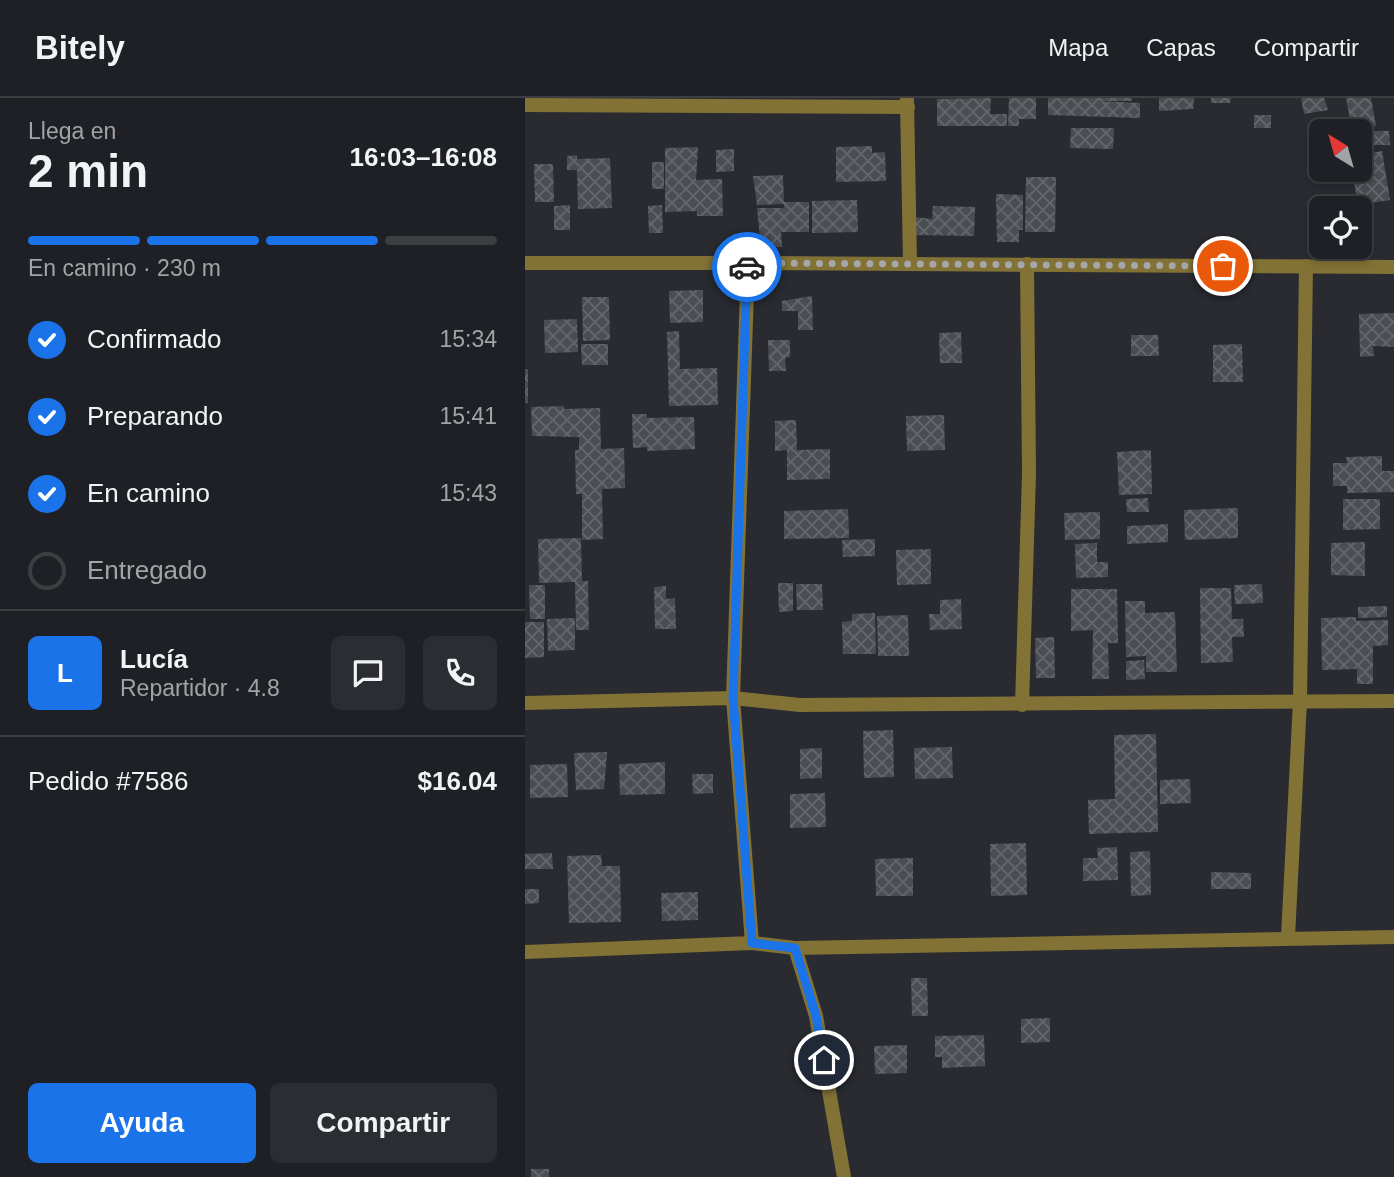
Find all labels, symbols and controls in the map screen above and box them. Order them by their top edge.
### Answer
text: Bitely [35,29,125,66]
text: Mapa [1048,34,1108,61]
text: Capas [1146,34,1216,61]
text: Compartir [1254,34,1359,61]
text: Llega en [28,118,116,144]
north arrow [1309,119,1372,182]
map controls [1309,119,1372,259]
text: 16:03–16:08 [350,142,497,172]
text: 2 min [28,145,148,197]
button: locate [1309,196,1372,259]
courier [712,232,782,302]
pin [1193,236,1253,296]
icon: bag [1204,247,1242,285]
icon: car [728,248,766,286]
text: En camino · 230 m [28,255,221,281]
icon: check [28,321,66,359]
text: Confirmado [87,324,221,354]
text: 15:34 [439,326,497,352]
icon: check [28,398,66,436]
text: Preparando [87,401,223,431]
text: 15:41 [439,403,497,429]
icon: check [28,475,66,513]
text: En camino [87,478,210,508]
text: 15:43 [439,480,497,506]
text: Entregado [87,555,207,585]
button: chat [331,636,405,710]
button: phone [423,636,497,710]
text: Lucía [120,644,188,674]
text: L [57,658,73,688]
text: Repartidor · 4.8 [120,675,280,701]
text: Pedido #7586 [28,766,188,796]
text: $16.04 [417,766,497,796]
pin [794,1030,854,1090]
icon: home [805,1041,843,1079]
button: Ayuda [28,1083,256,1163]
button: Compartir [270,1083,497,1163]

